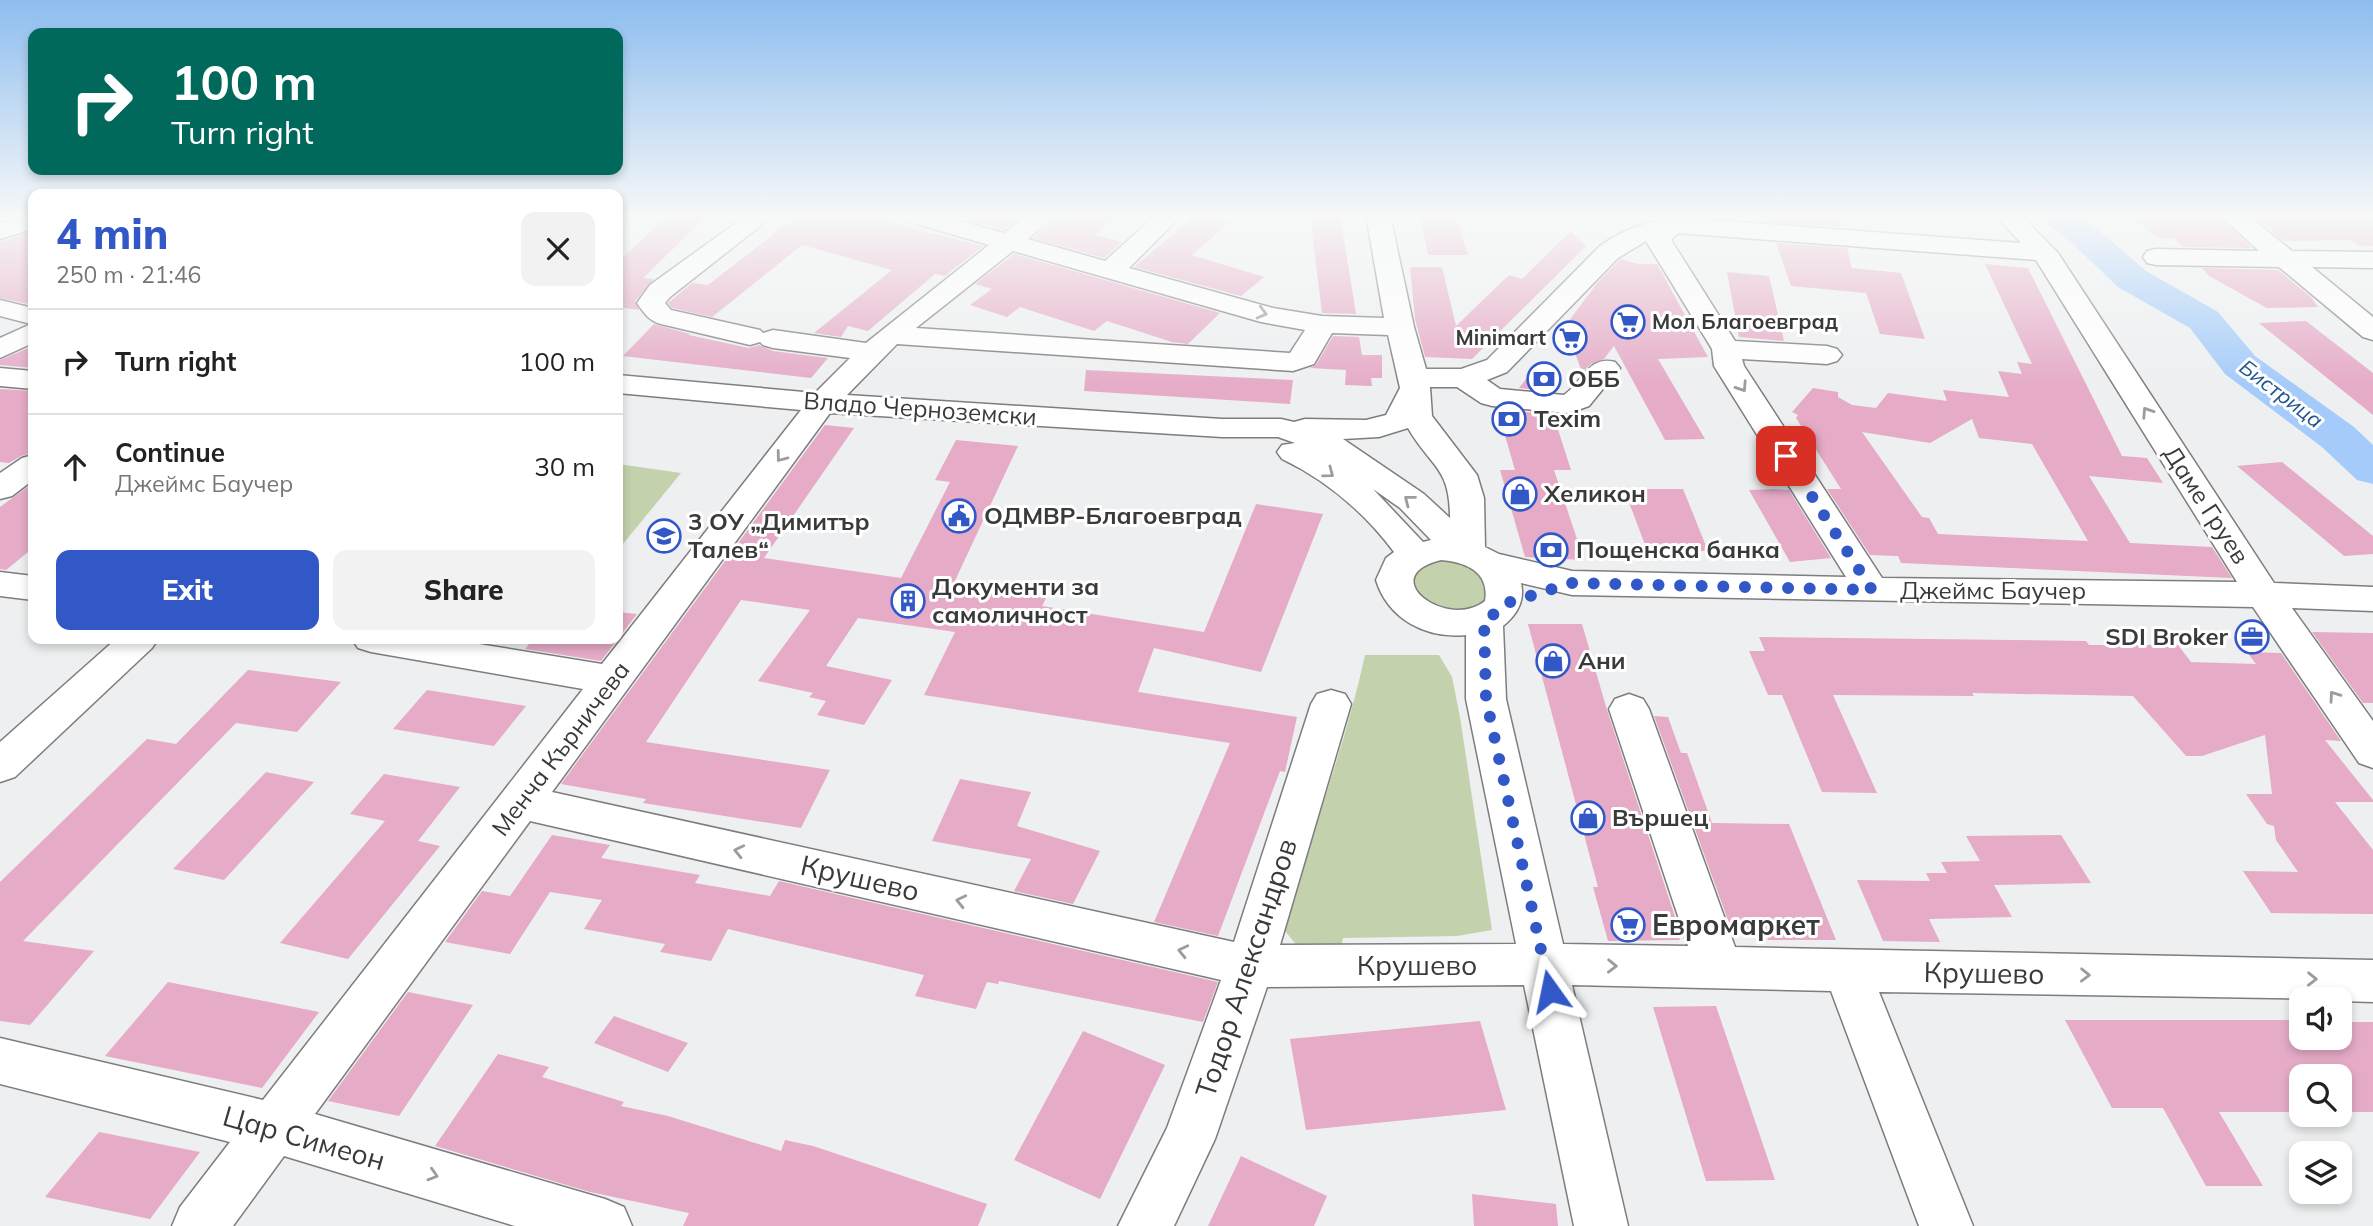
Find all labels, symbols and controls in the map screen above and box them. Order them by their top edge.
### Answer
text: 100 m [171,51,317,112]
icon: right [56,56,147,147]
text: Turn right [171,112,314,152]
text: 4 min [56,207,169,260]
button: close [521,212,595,286]
text: 250 m · 21:46 [56,260,201,289]
supermarket icon: Мол Благоевград [1609,303,1647,341]
one-way arrow [1256,305,1268,319]
place label: Мол Благоевград [1652,308,1838,334]
supermarket icon: Minimart [1551,319,1589,357]
place label: Minimart [1455,324,1546,350]
icon: right [56,343,94,381]
text: Turn right [115,345,236,378]
text: 100 m [519,345,595,378]
water label: Бистрица [2235,353,2329,433]
bank icon: ОББ [1525,360,1563,398]
place label: ОББ [1568,363,1620,393]
one-way arrow [1734,379,1747,392]
street label: Владо Черноземски [802,385,1038,431]
bank icon: Texim [1490,400,1528,438]
place label: Texim [1534,403,1601,433]
one-way arrow [2142,407,2155,420]
pin [1756,426,1816,486]
text: Continue [115,436,225,469]
icon: arrive [1767,437,1805,475]
street label: Даме Груев [2157,440,2256,569]
icon: ahead [56,448,94,486]
text: 30 m [534,450,595,483]
one-way arrow [776,450,789,462]
one-way arrow [1321,465,1334,478]
text: Джеймс Баучер [115,469,293,498]
shop icon: Хеликон [1501,475,1539,513]
place label: Хеликон [1543,478,1646,508]
one-way arrow [1405,495,1417,508]
public building icon: ОДМВР-Благоевград [940,497,978,535]
place label: ОДМВР-Благоевград [984,500,1242,530]
place label: 3 ОУ „Димитър Талев“ [688,506,870,564]
school or university icon: 3 ОУ „Димитър Талев“ [645,517,683,555]
bank icon: Пощенска банка [1532,531,1570,569]
place label: Пощенска банка [1576,534,1780,564]
button: Exit [56,550,319,630]
button: Share [333,550,595,630]
place label: Документи за самоличност [932,571,1099,629]
street label: Джеймс Баучер [1900,575,2086,605]
building icon: Документи за самоличност [889,582,927,620]
office icon: SDI Broker [2233,618,2271,656]
place label: SDI Broker [2105,621,2229,651]
shop icon: Ани [1534,642,1572,680]
place label: Ани [1578,645,1626,675]
street label: Менча Кърничева [485,655,636,842]
one-way arrow [2330,691,2342,704]
shop icon: Вършец [1569,799,1607,837]
place label: Вършец [1612,802,1708,832]
street label: Тодор Александров [1187,834,1304,1102]
one-way arrow [733,845,745,860]
street label: Крушево [797,847,923,908]
one-way arrow [955,895,967,909]
supermarket icon: Евромаркет [1609,906,1647,944]
place label: Евромаркет [1652,907,1820,942]
one-way arrow [1177,945,1189,959]
street label: Крушево [1357,947,1477,982]
position arrow [1513,954,1587,1028]
street label: Крушево [1923,954,2045,991]
one-way arrow [1608,958,1618,974]
one-way arrow [2080,967,2091,983]
one-way arrow [2307,972,2318,987]
map controls [2289,987,2352,1204]
button: sound [2289,987,2352,1050]
button: search [2289,1064,2352,1127]
street label: Цар Симеон [219,1098,389,1177]
button: layers [2289,1141,2352,1204]
one-way arrow [426,1166,438,1181]

